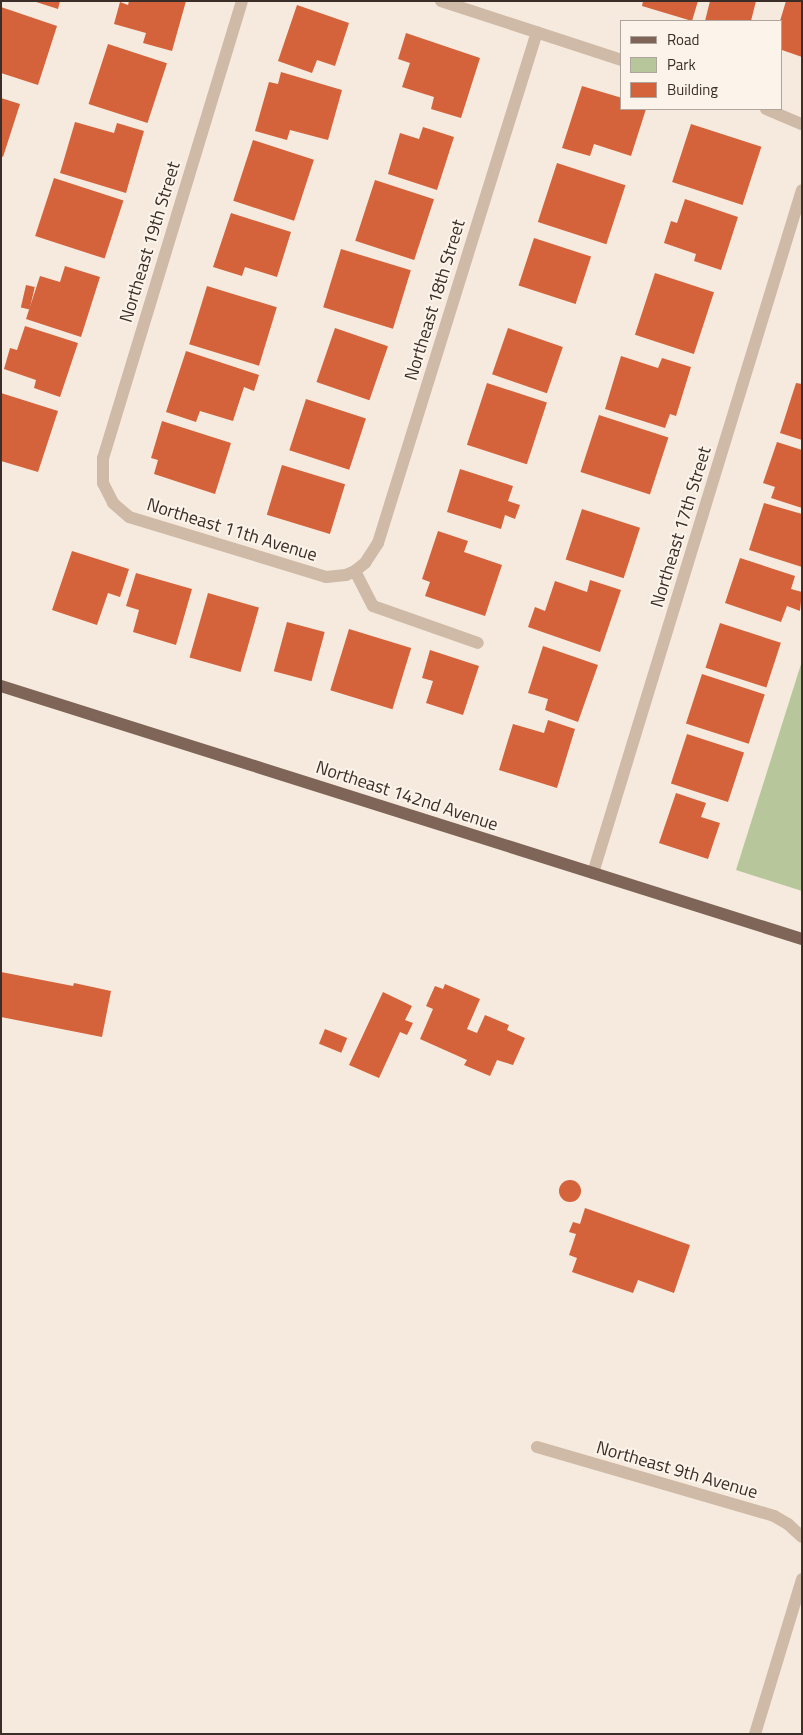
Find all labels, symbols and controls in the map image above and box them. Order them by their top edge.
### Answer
legend [620,20,783,110]
text: Road [667,28,699,51]
text: Park [667,53,696,76]
text: Building [667,78,718,101]
street label: Northeast 19th Street [115,159,185,325]
street label: Northeast 18th Street [400,217,470,383]
street label: Northeast 17th Street [646,444,716,610]
street label: Northeast 11th Avenue [144,494,320,566]
street label: Northeast 142nd Avenue [313,756,501,836]
street label: Northeast 9th Avenue [594,1437,760,1503]

